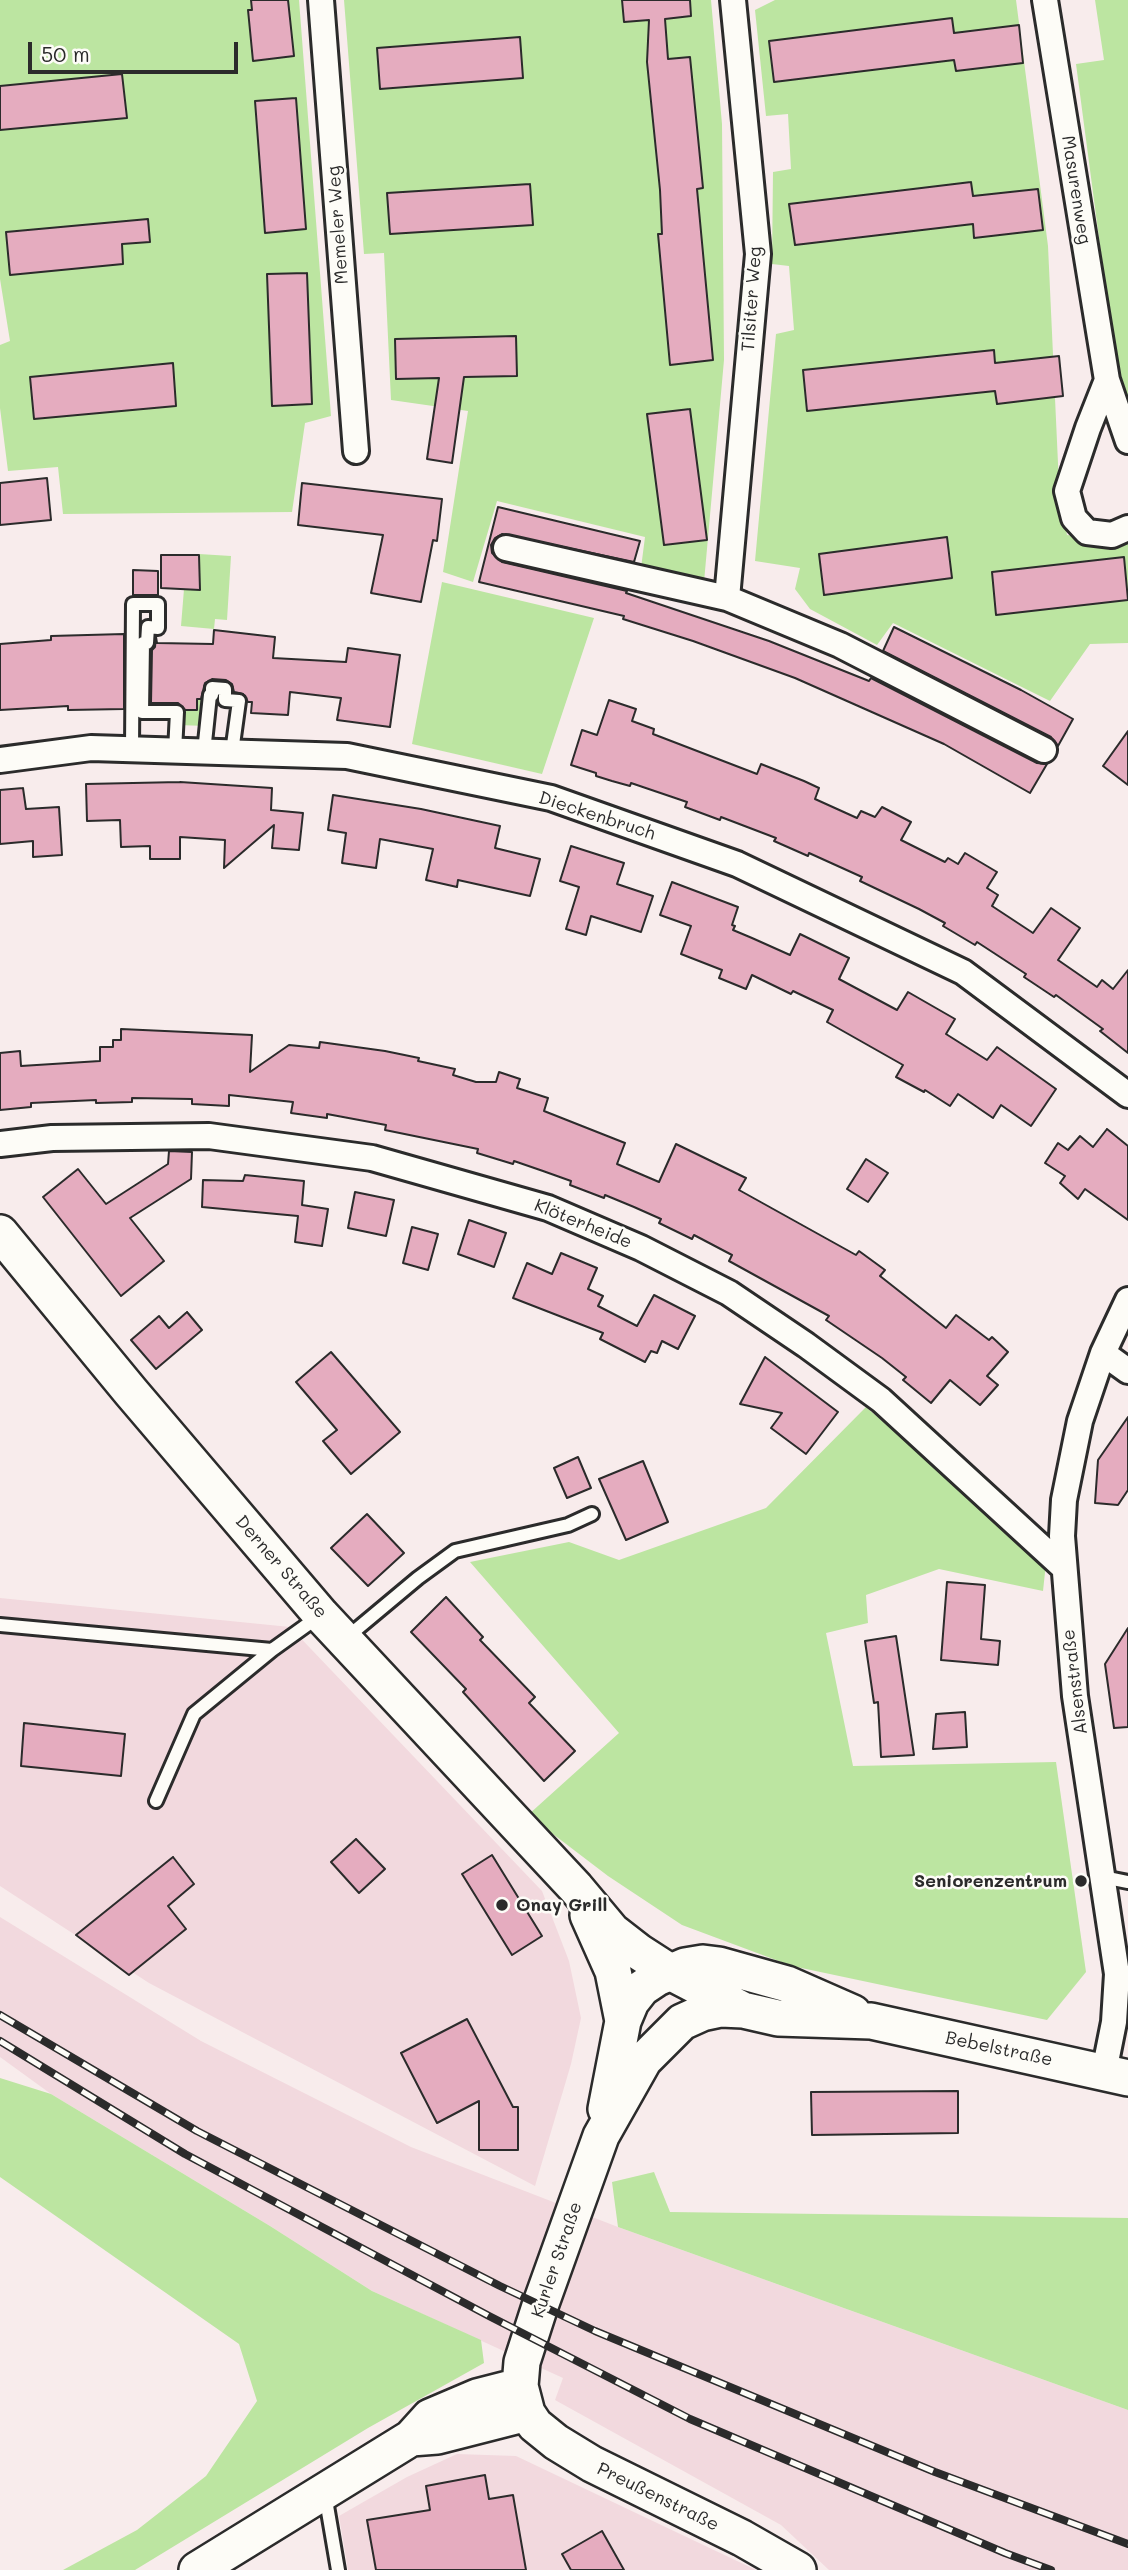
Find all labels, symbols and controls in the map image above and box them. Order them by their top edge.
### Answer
scale bar [32,28,242,72]
text: 50 m [41,40,90,67]
street label: Masurenweg [1057,134,1095,246]
street label: Memeler Weg [323,165,353,285]
street label: Tilsiter Weg [738,246,766,352]
street label: Dieckenbruch [536,787,658,845]
street label: Klöterheide [531,1195,635,1253]
street label: Derner Straße [230,1511,332,1623]
street label: Alsenstraße [1058,1628,1092,1736]
place label: Seniorenzentrum [914,1870,1067,1892]
marker: Seniorenzentrum [1073,1873,1089,1889]
place label: Onay Grill [516,1894,607,1916]
marker: Onay Grill [494,1897,510,1913]
street label: Bebelstraße [943,2027,1055,2071]
street label: Kurler Straße [527,2199,587,2321]
street label: Preußenstraße [593,2458,723,2536]

